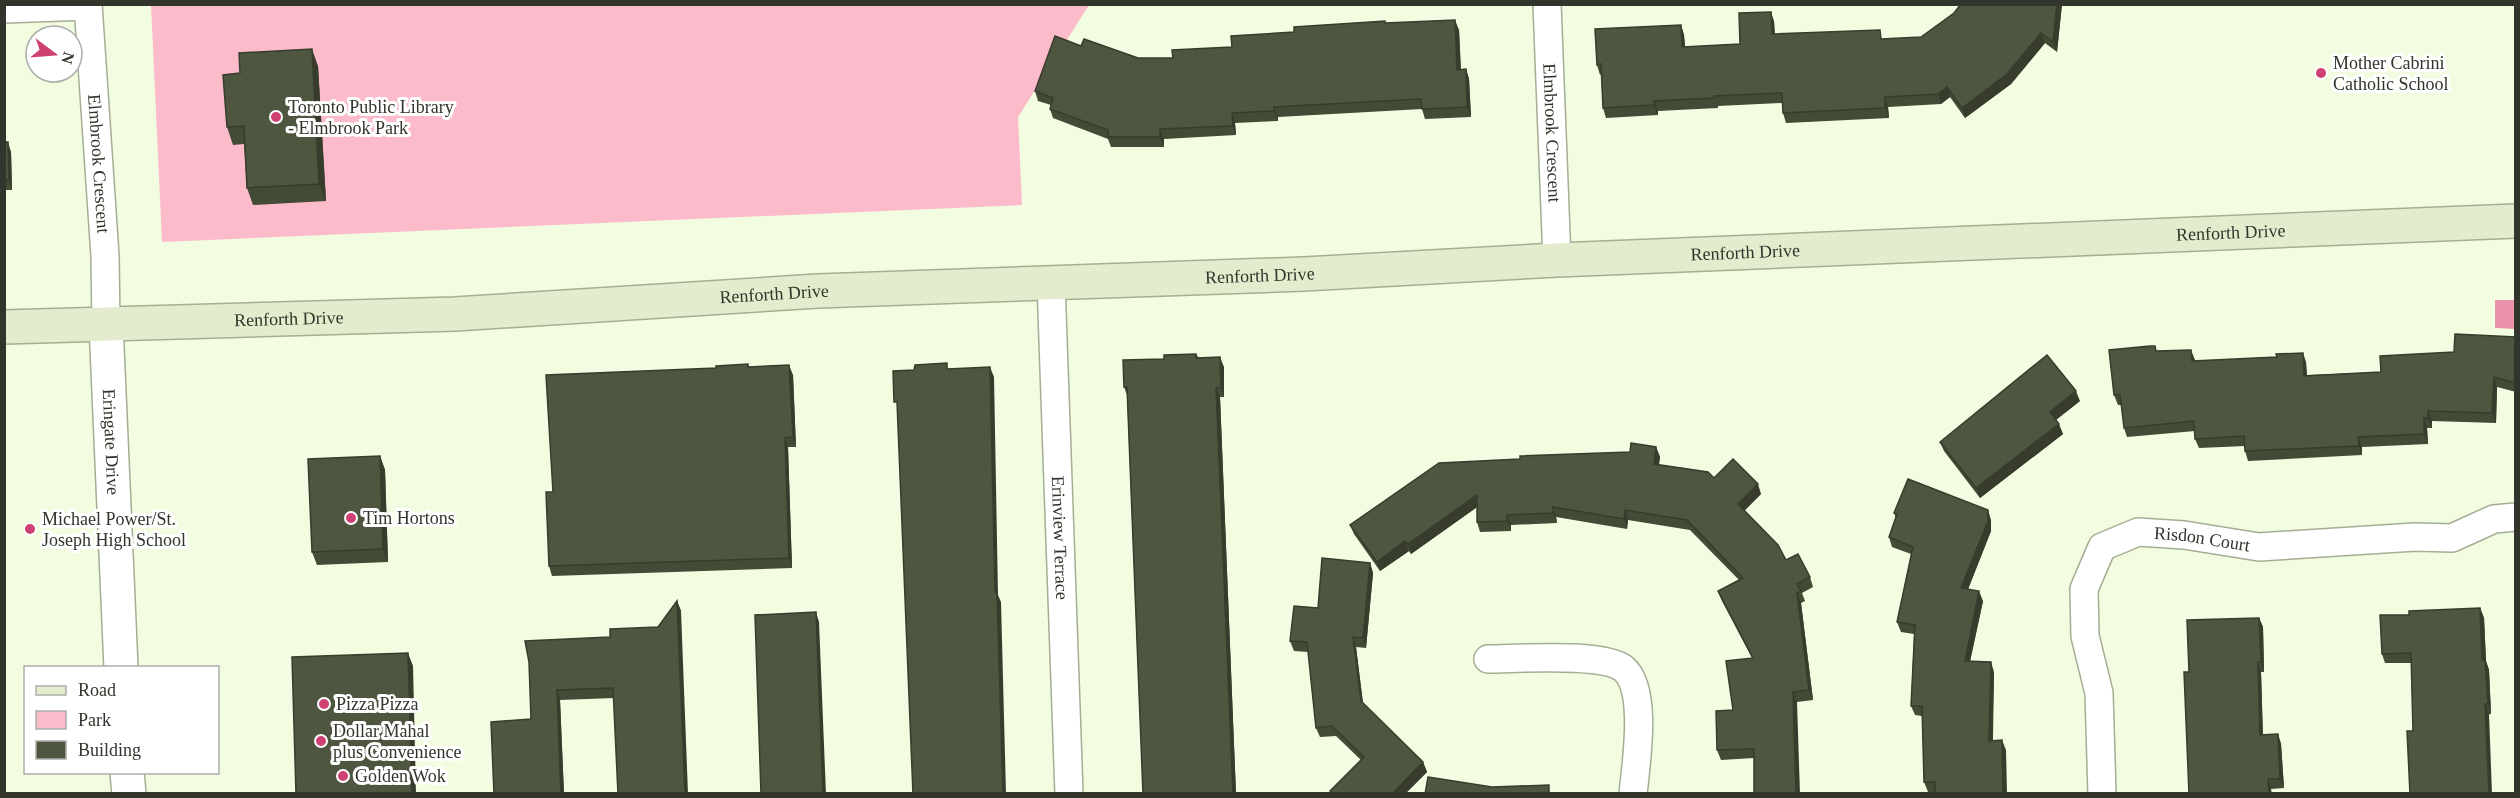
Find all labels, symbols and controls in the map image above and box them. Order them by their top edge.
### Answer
north arrow [24,24,84,84]
text: N [58,50,78,66]
place label: Mother Cabrini Catholic School [2333,53,2449,94]
street label: Elmbrook Crescent [1539,63,1565,203]
marker: Mother Cabrini Catholic School [2314,66,2328,80]
street label: Elmbrook Crescent [84,93,113,234]
place label: Toronto Public Library - Elmbrook Park [288,97,454,138]
marker: Toronto Public Library - Elmbrook Park [269,110,283,124]
street label: Renforth Drive [2176,220,2286,245]
street label: Renforth Drive [1690,240,1800,265]
street label: Renforth Drive [1205,263,1315,287]
street label: Renforth Drive [719,281,829,307]
street label: Renforth Drive [234,307,344,330]
street label: Eringate Drive [99,388,123,496]
street label: Erinview Terrace [1048,476,1072,600]
place label: Tim Hortons [363,508,455,528]
place label: Michael Power/St. Joseph High School [42,509,186,550]
marker: Tim Hortons [344,511,358,525]
marker: Michael Power/St. Joseph High School [23,522,37,536]
street label: Risdon Court [2154,523,2251,555]
legend [24,666,219,774]
text: Road [78,680,116,700]
place label: Pizza Pizza [336,694,418,714]
marker: Pizza Pizza [317,697,331,711]
text: Park [78,710,111,730]
place label: Dollar Mahal plus Convenience [333,721,461,762]
marker: Dollar Mahal plus Convenience [314,734,328,748]
text: Building [78,740,141,760]
place label: Golden Wok [355,766,446,786]
marker: Golden Wok [336,769,350,783]

